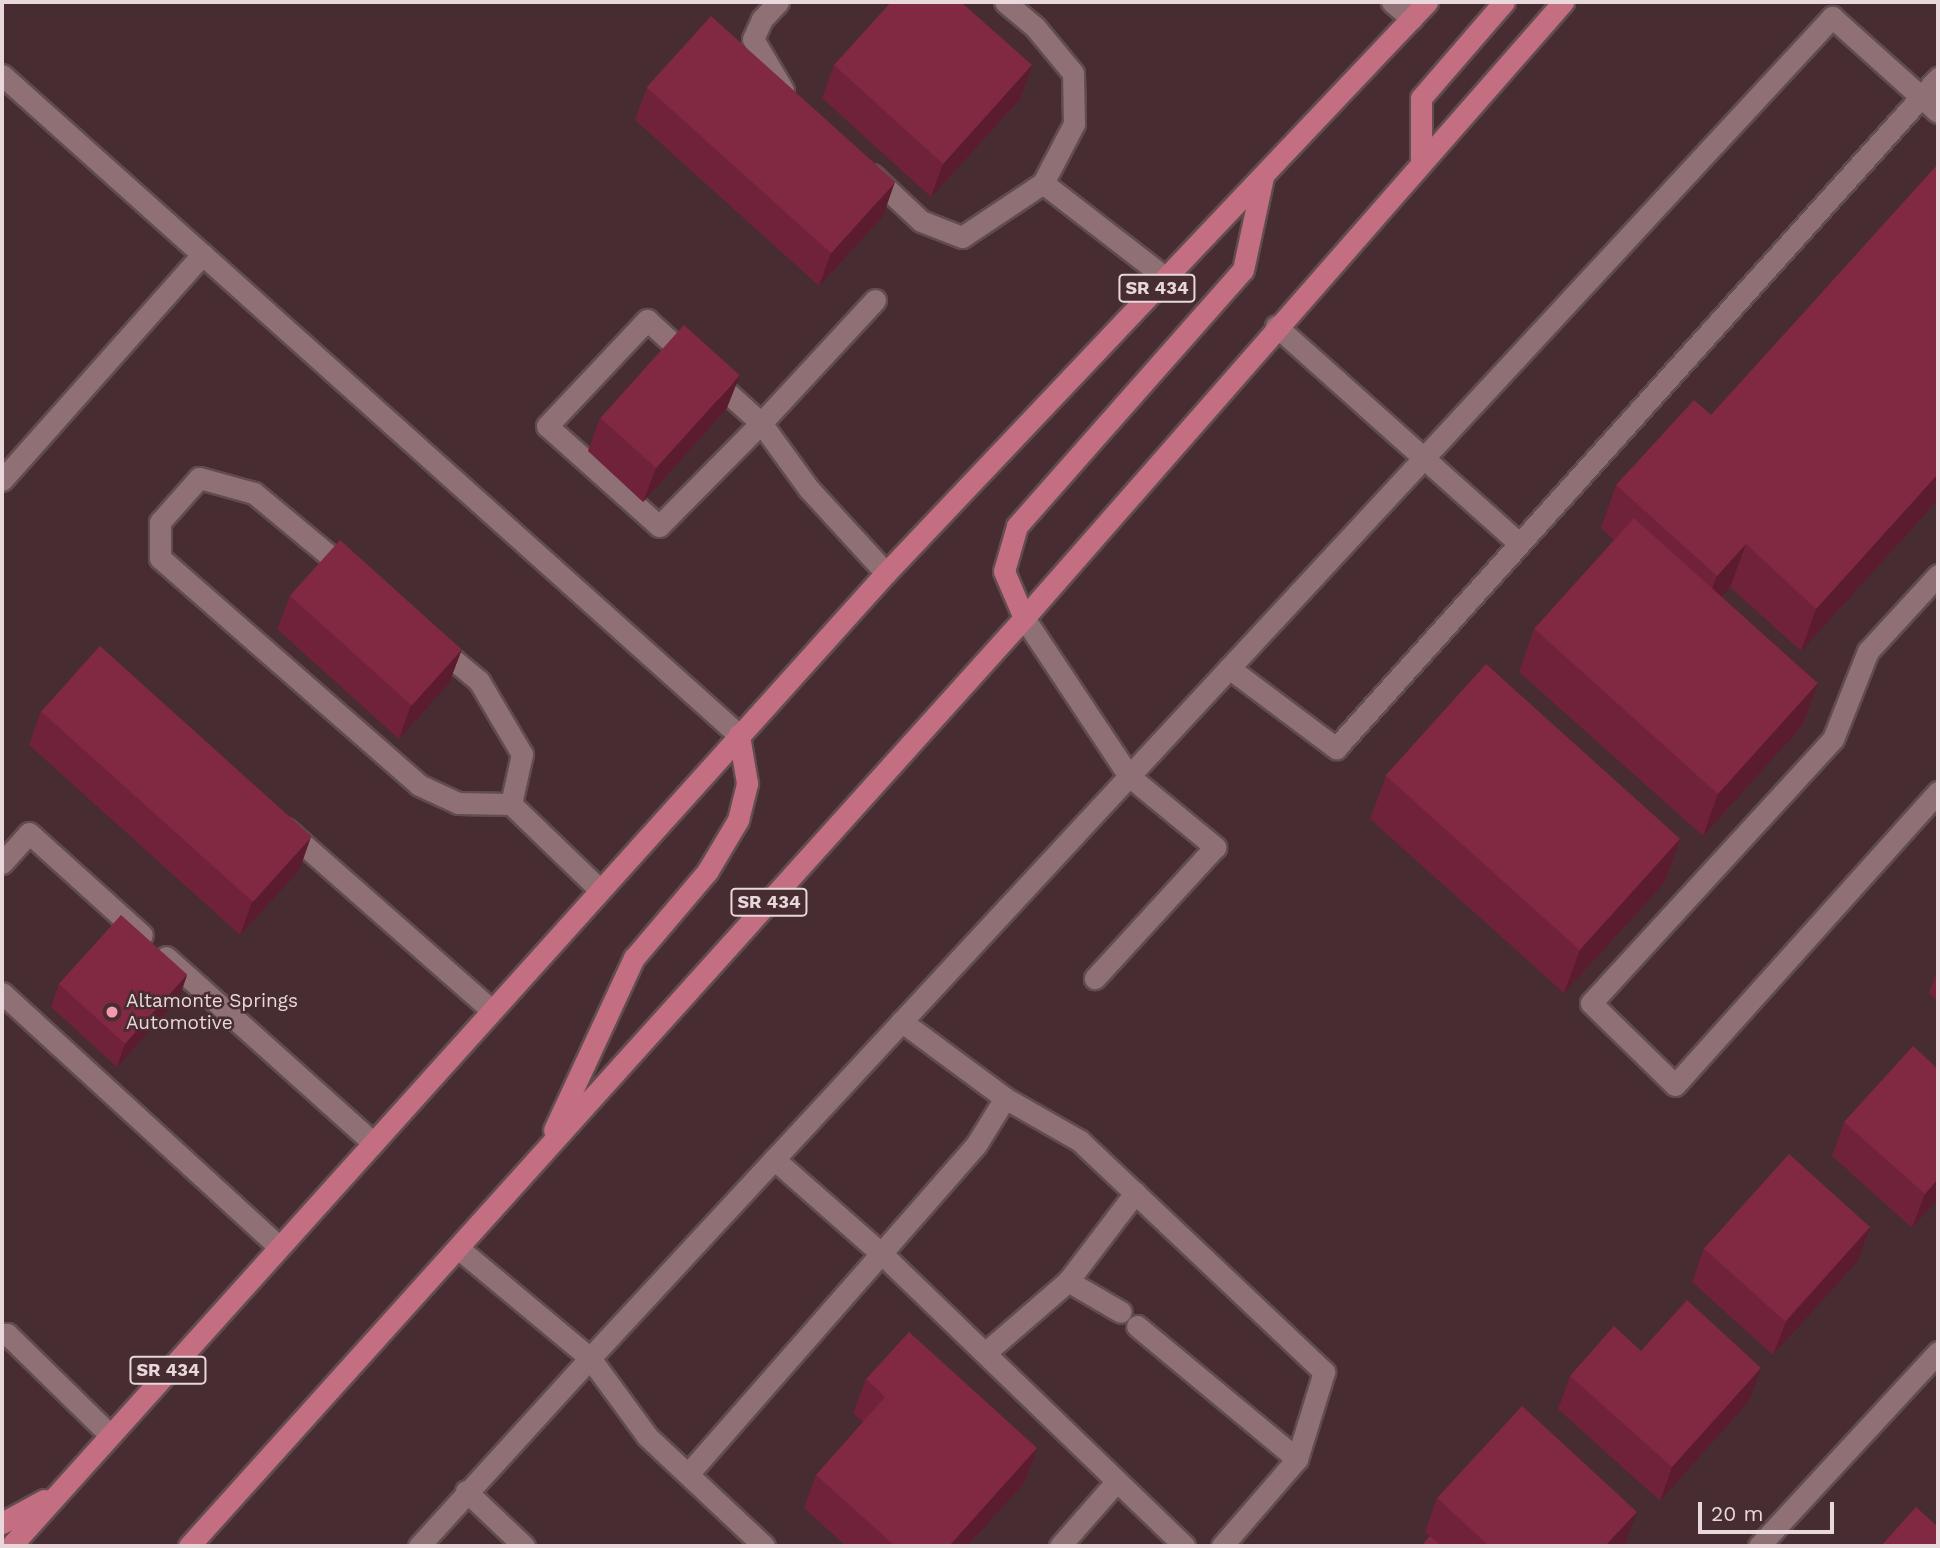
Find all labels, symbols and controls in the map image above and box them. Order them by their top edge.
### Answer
road number: SR 434 [1117,274,1197,302]
road number: SR 434 [729,888,809,917]
place label: Altamonte Springs Automotive [126,990,298,1034]
marker: Altamonte Springs Automotive [104,1004,120,1020]
road number: SR 434 [128,1356,208,1385]
scale bar [1702,1488,1839,1532]
text: 20 m [1711,1501,1763,1526]

